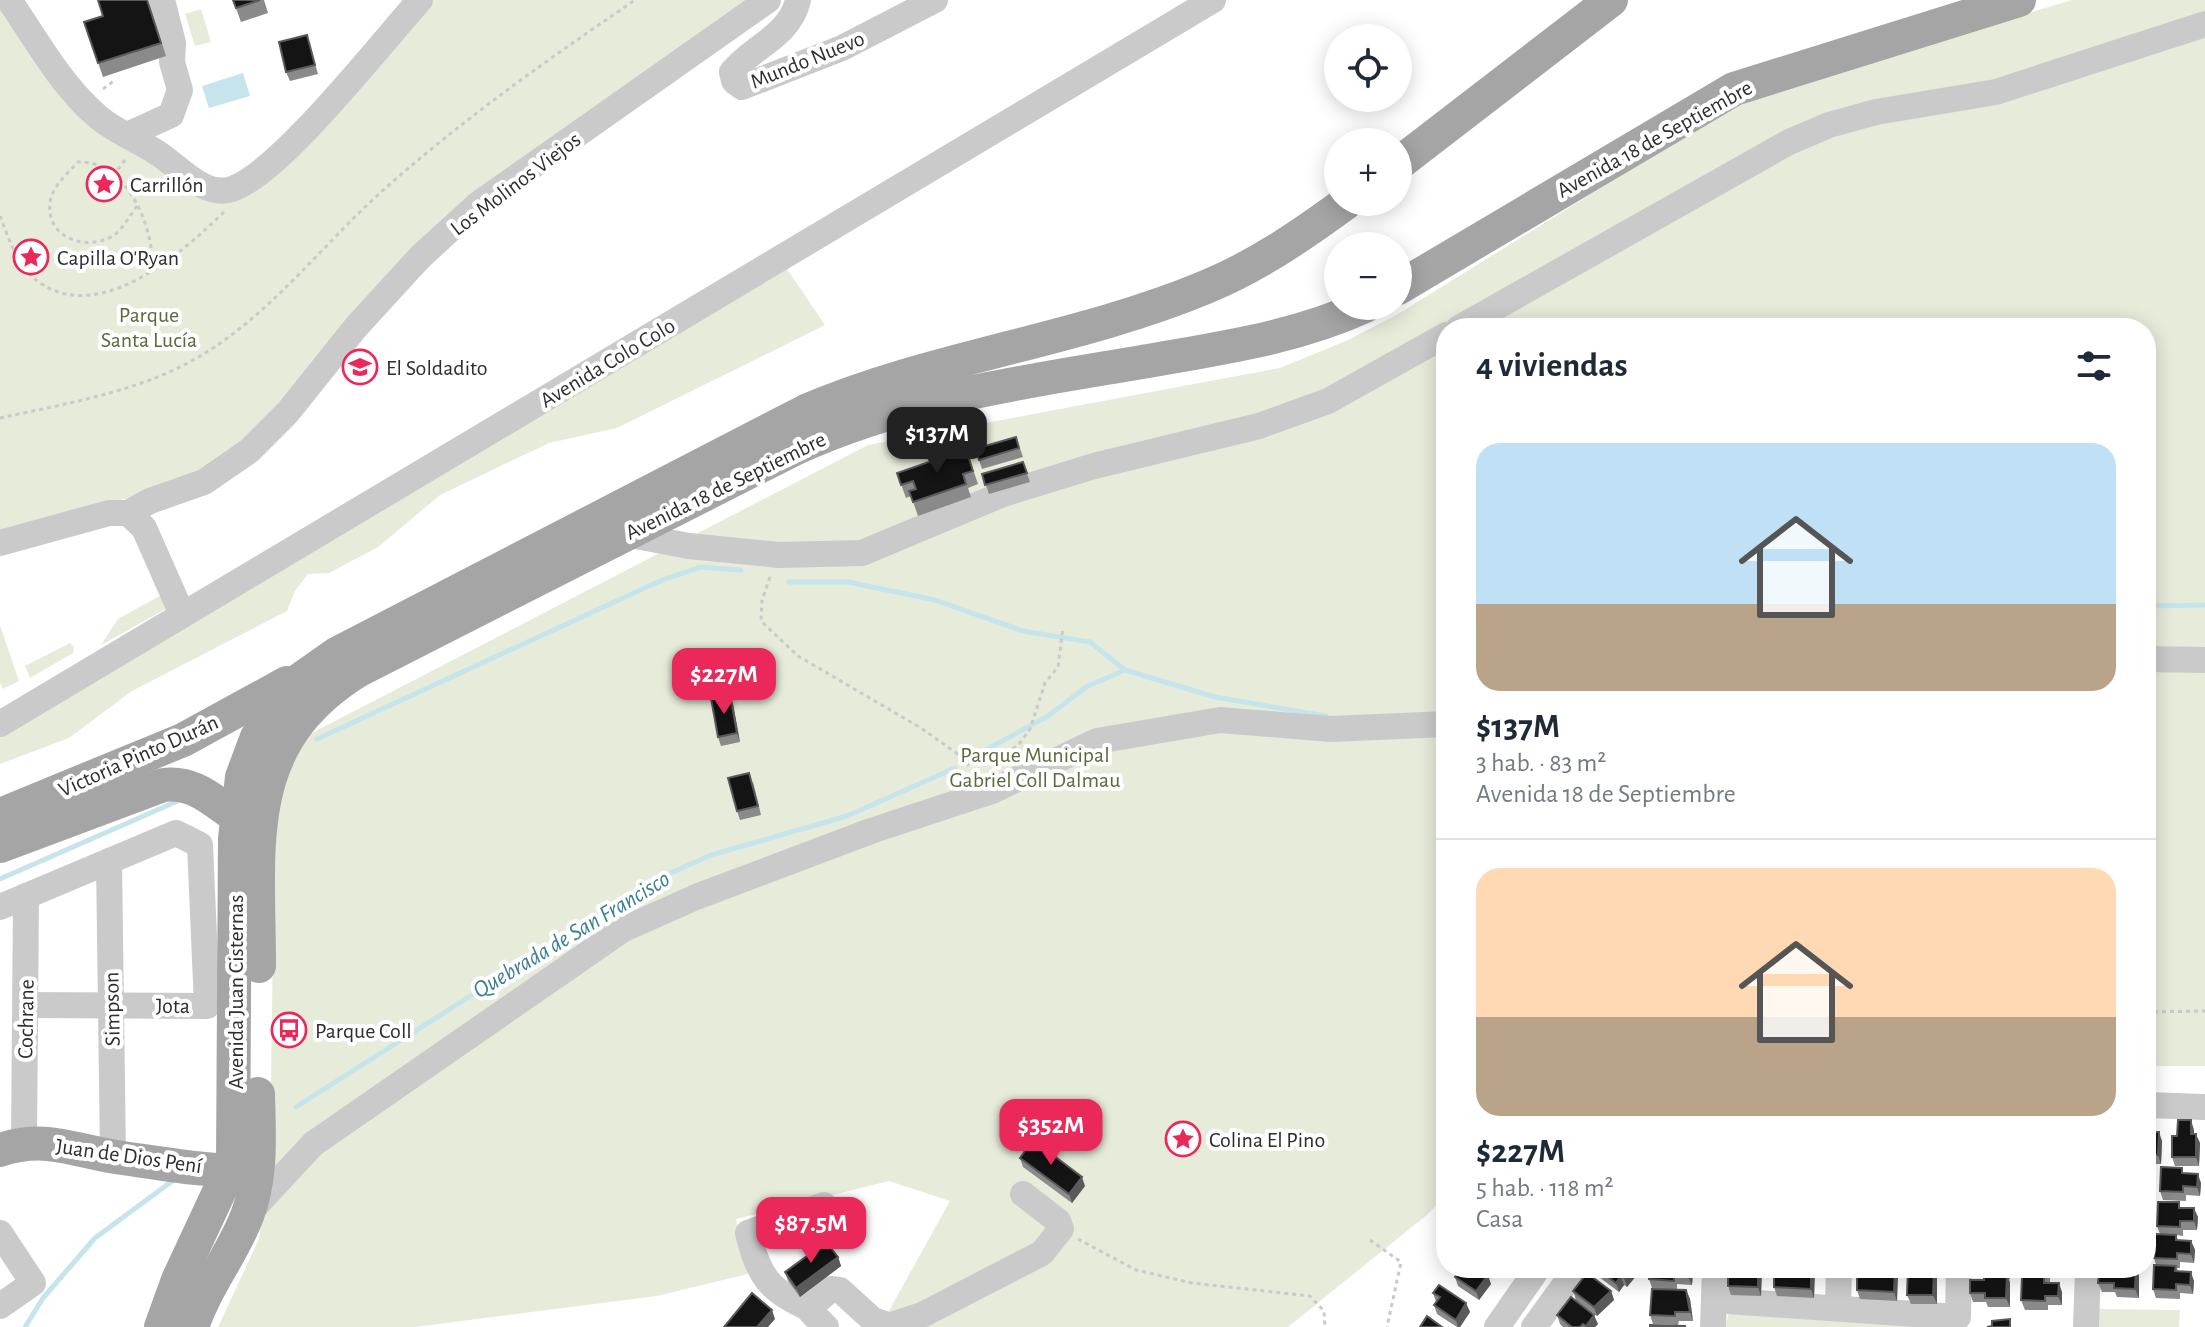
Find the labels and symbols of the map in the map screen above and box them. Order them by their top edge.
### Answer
street label: Mundo Nuevo [747,27,868,93]
street label: Avenida 18 de Septiembre [1553,76,1756,202]
street label: Los Molinos Viejos [447,128,585,240]
place icon: Carrillón [85,165,123,203]
place label: Carrillón [130,174,204,196]
place icon: Capilla O'Ryan [12,238,50,276]
place label: Capilla O'Ryan [57,247,179,269]
park label: Parque Santa Lucía [101,304,197,351]
street label: Avenida Colo Colo [536,314,679,412]
school or university icon: El Soldadito [341,348,379,386]
place label: El Soldadito [386,357,488,379]
pin: $137M [881,407,993,475]
street label: Avenida 18 de Septiembre [622,428,829,544]
pin: $227M [668,648,780,716]
street label: Victoria Pinto Durán [55,711,222,801]
park label: Parque Municipal Gabriel Coll Dalmau [950,744,1120,791]
water label: Quebrada de San Francisco [469,867,674,1003]
street label: Avenida Juan Cisternas [225,895,247,1089]
street label: Simpson [100,971,124,1046]
street label: Cochrane [14,979,38,1059]
street label: Jota [156,995,190,1017]
bus stop icon: Parque Coll [270,1011,308,1049]
place label: Parque Coll [315,1020,412,1042]
pin: $352M [995,1099,1107,1167]
place icon: Colina El Pino [1164,1120,1202,1158]
place label: Colina El Pino [1209,1129,1325,1151]
street label: Juan de Dios Pení [54,1135,204,1177]
pin: $87.5M [746,1197,876,1265]

